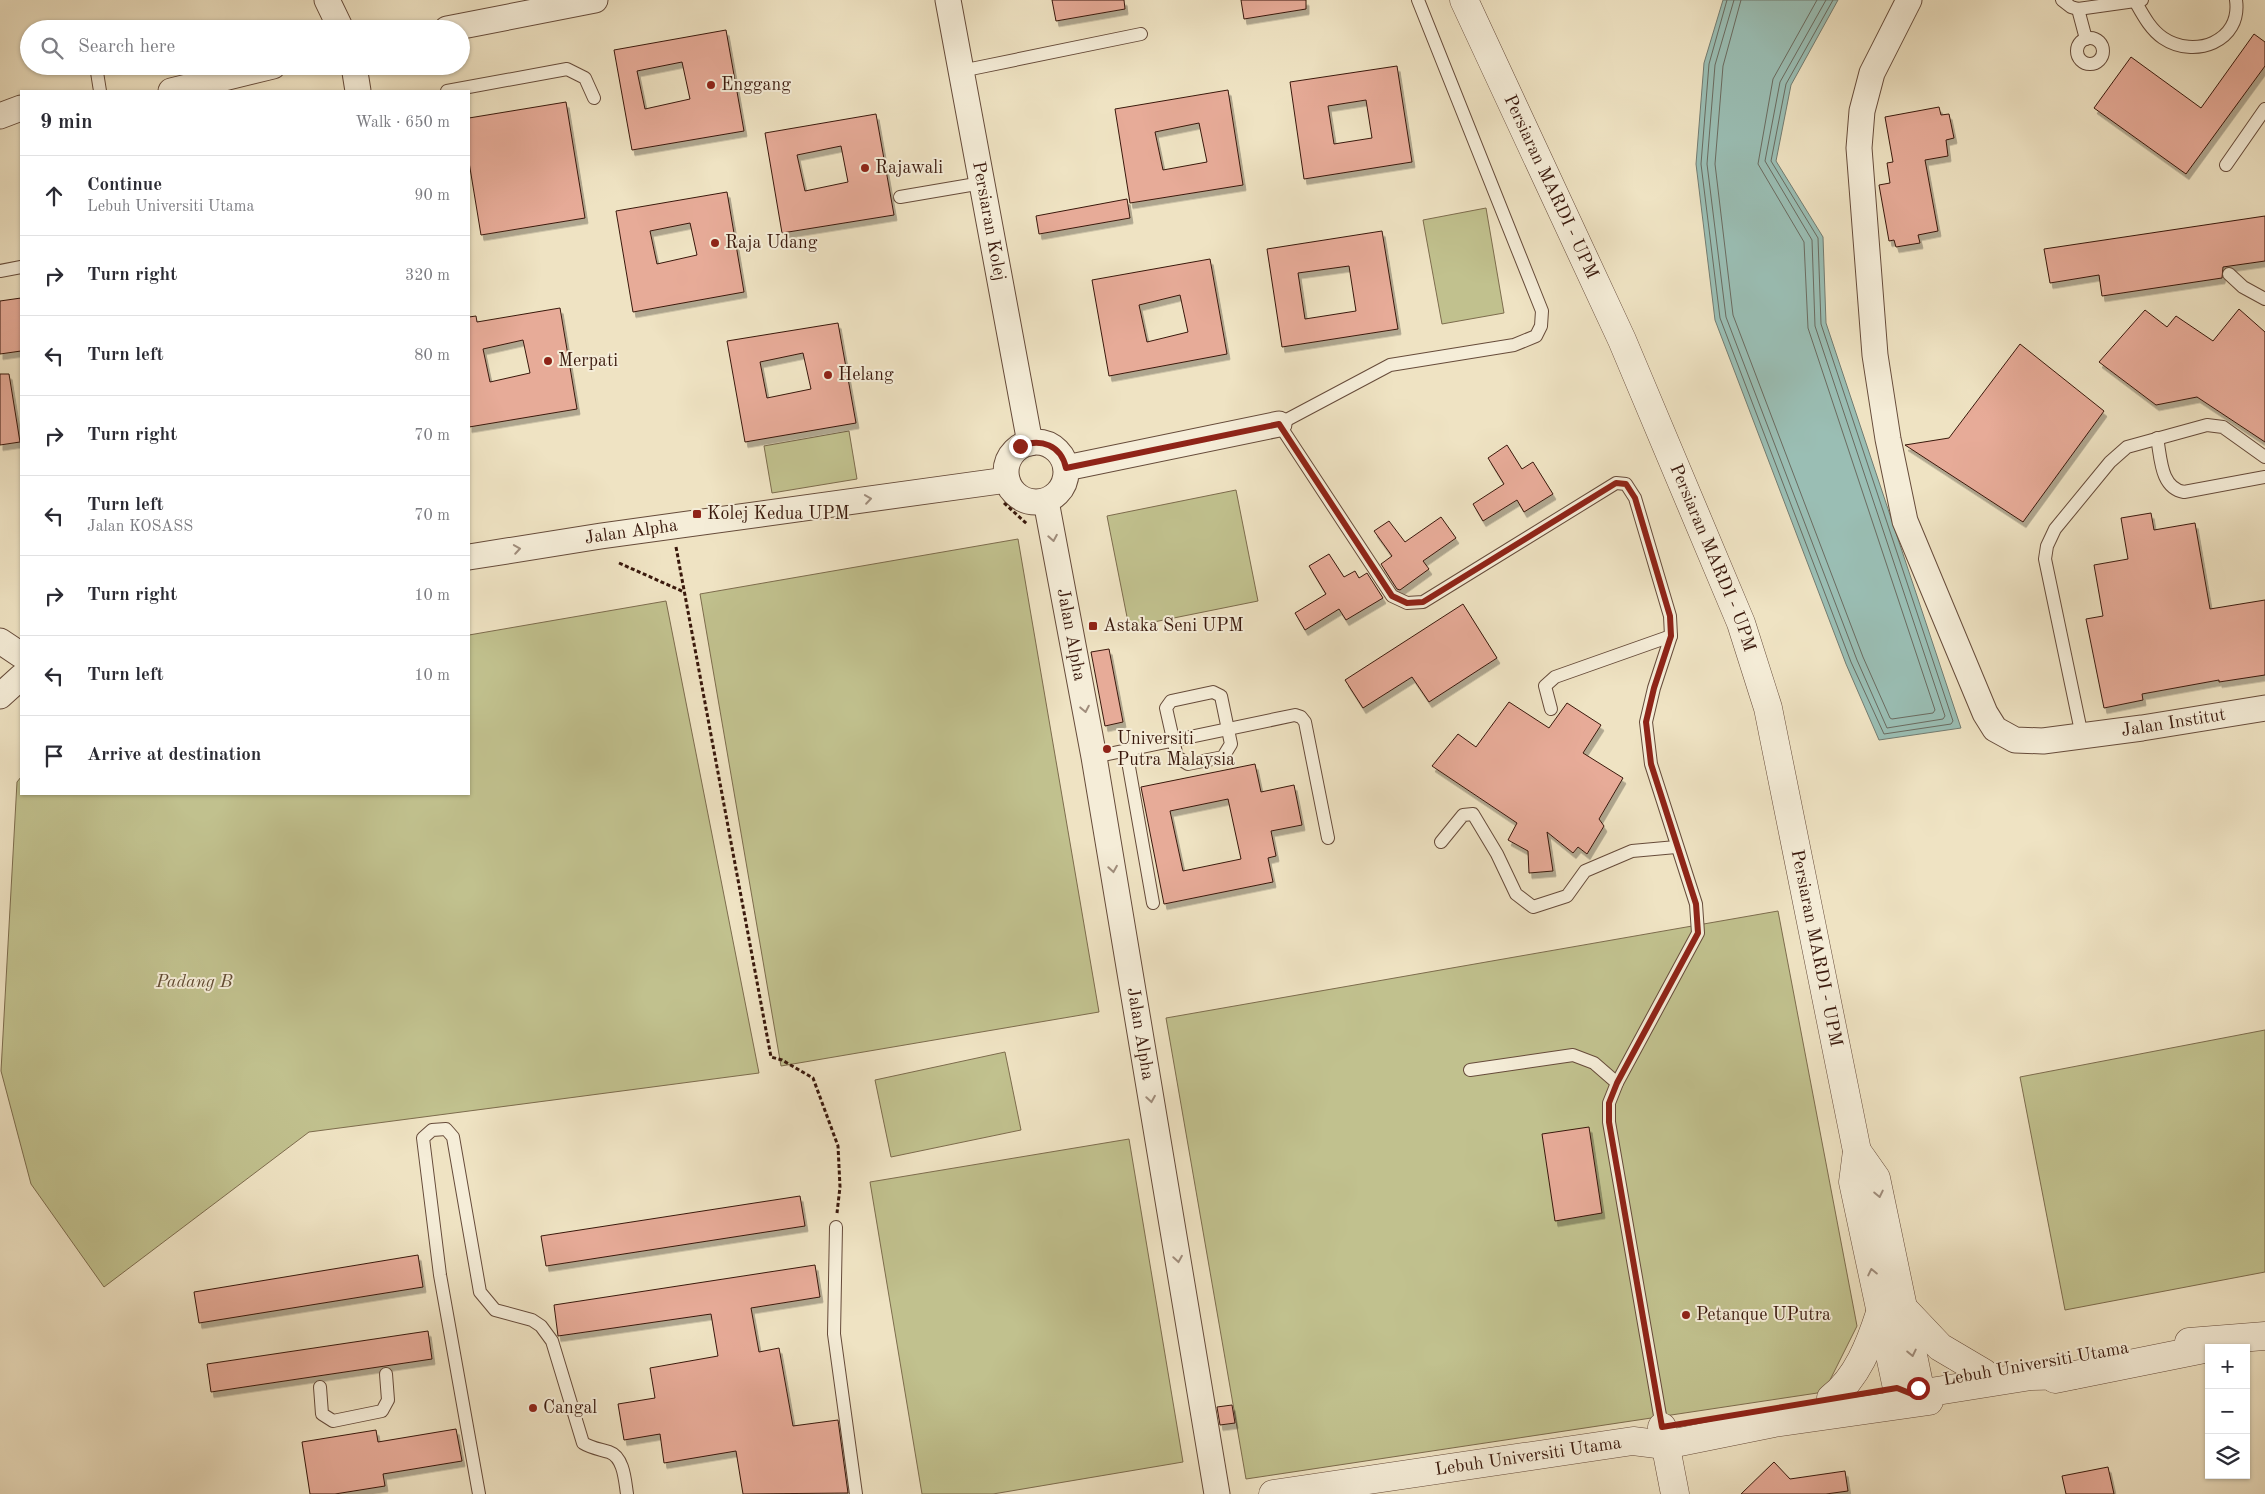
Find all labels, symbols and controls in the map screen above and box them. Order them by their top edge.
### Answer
search box [20,20,470,75]
icon: search [38,34,66,62]
text: Search here [78,38,175,57]
place label: Enggang [721,76,791,94]
marker: Enggang [705,79,717,91]
street label: Persiaran MARDI - UPM [1500,92,1601,282]
text: 9 min [40,112,93,133]
text: Walk · 650 m [355,115,450,131]
place label: Rajawali [875,159,943,177]
street label: Persiaran Kolej [969,160,1009,282]
marker: Rajawali [859,162,871,174]
text: Continue [87,176,162,195]
icon: ahead [40,182,68,210]
text: 90 m [414,188,450,204]
text: Lebuh Universiti Utama [87,199,254,215]
place label: Raja Udang [725,234,818,252]
marker: Raja Udang [709,237,721,249]
icon: right [40,262,68,290]
text: Turn right [87,266,177,285]
text: 320 m [405,268,450,284]
icon: left [40,342,68,370]
text: Turn left [87,346,164,365]
text: 80 m [414,348,450,364]
place label: Merpati [558,352,618,370]
marker: Merpati [542,355,554,367]
place label: Helang [838,366,894,384]
marker: Helang [822,369,834,381]
icon: right [40,422,68,450]
text: Turn right [87,426,177,445]
text: 70 m [414,428,450,444]
route end [1009,435,1032,458]
street label: Persiaran MARDI - UPM [1666,462,1758,654]
one-way arrow [865,494,873,505]
text: Turn left [87,496,164,515]
icon: left [40,502,68,530]
place label: Kolej Kedua UPM [707,505,850,523]
text: 70 m [414,508,450,524]
marker: Kolej Kedua UPM [691,508,703,520]
street label: Jalan Alpha [583,517,679,547]
text: Jalan KOSASS [87,519,193,535]
one-way arrow [1048,534,1058,543]
one-way arrow [513,544,521,555]
icon: right [40,582,68,610]
text: Turn right [87,586,177,605]
street label: Jalan Alpha [1054,587,1089,683]
text: 10 m [414,588,450,604]
place label: Astaka Seni UPM [1103,617,1243,635]
marker: Astaka Seni UPM [1087,620,1099,632]
icon: left [40,662,68,690]
text: Turn left [87,666,164,685]
text: 10 m [414,668,450,684]
one-way arrow [1080,705,1090,714]
street label: Jalan Institut [2120,706,2227,740]
place label: Universiti Putra Malaysia [1117,730,1235,769]
icon: arrive [40,742,68,770]
marker: Universiti Putra Malaysia [1101,743,1113,755]
text: Arrive at destination [87,746,261,765]
street label: Persiaran MARDI - UPM [1788,848,1845,1048]
one-way arrow [1107,865,1117,874]
park label: Padang B [155,973,233,991]
street label: Jalan Alpha [1124,986,1157,1082]
one-way arrow [1146,1094,1156,1103]
one-way arrow [1873,1189,1884,1198]
one-way arrow [1172,1255,1183,1263]
one-way arrow [1867,1268,1877,1277]
place label: Petanque UPutra [1696,1306,1831,1324]
marker: Petanque UPutra [1680,1309,1692,1321]
street label: Lebuh Universiti Utama [1942,1339,2130,1389]
map controls [2205,1344,2250,1479]
button: + [2205,1344,2250,1389]
one-way arrow [1907,1348,1917,1357]
route start [1907,1377,1930,1400]
button: − [2205,1389,2250,1434]
place label: Cangal [543,1399,597,1417]
marker: Cangal [527,1402,539,1414]
street label: Lebuh Universiti Utama [1434,1434,1623,1479]
button: layers [2205,1434,2250,1479]

